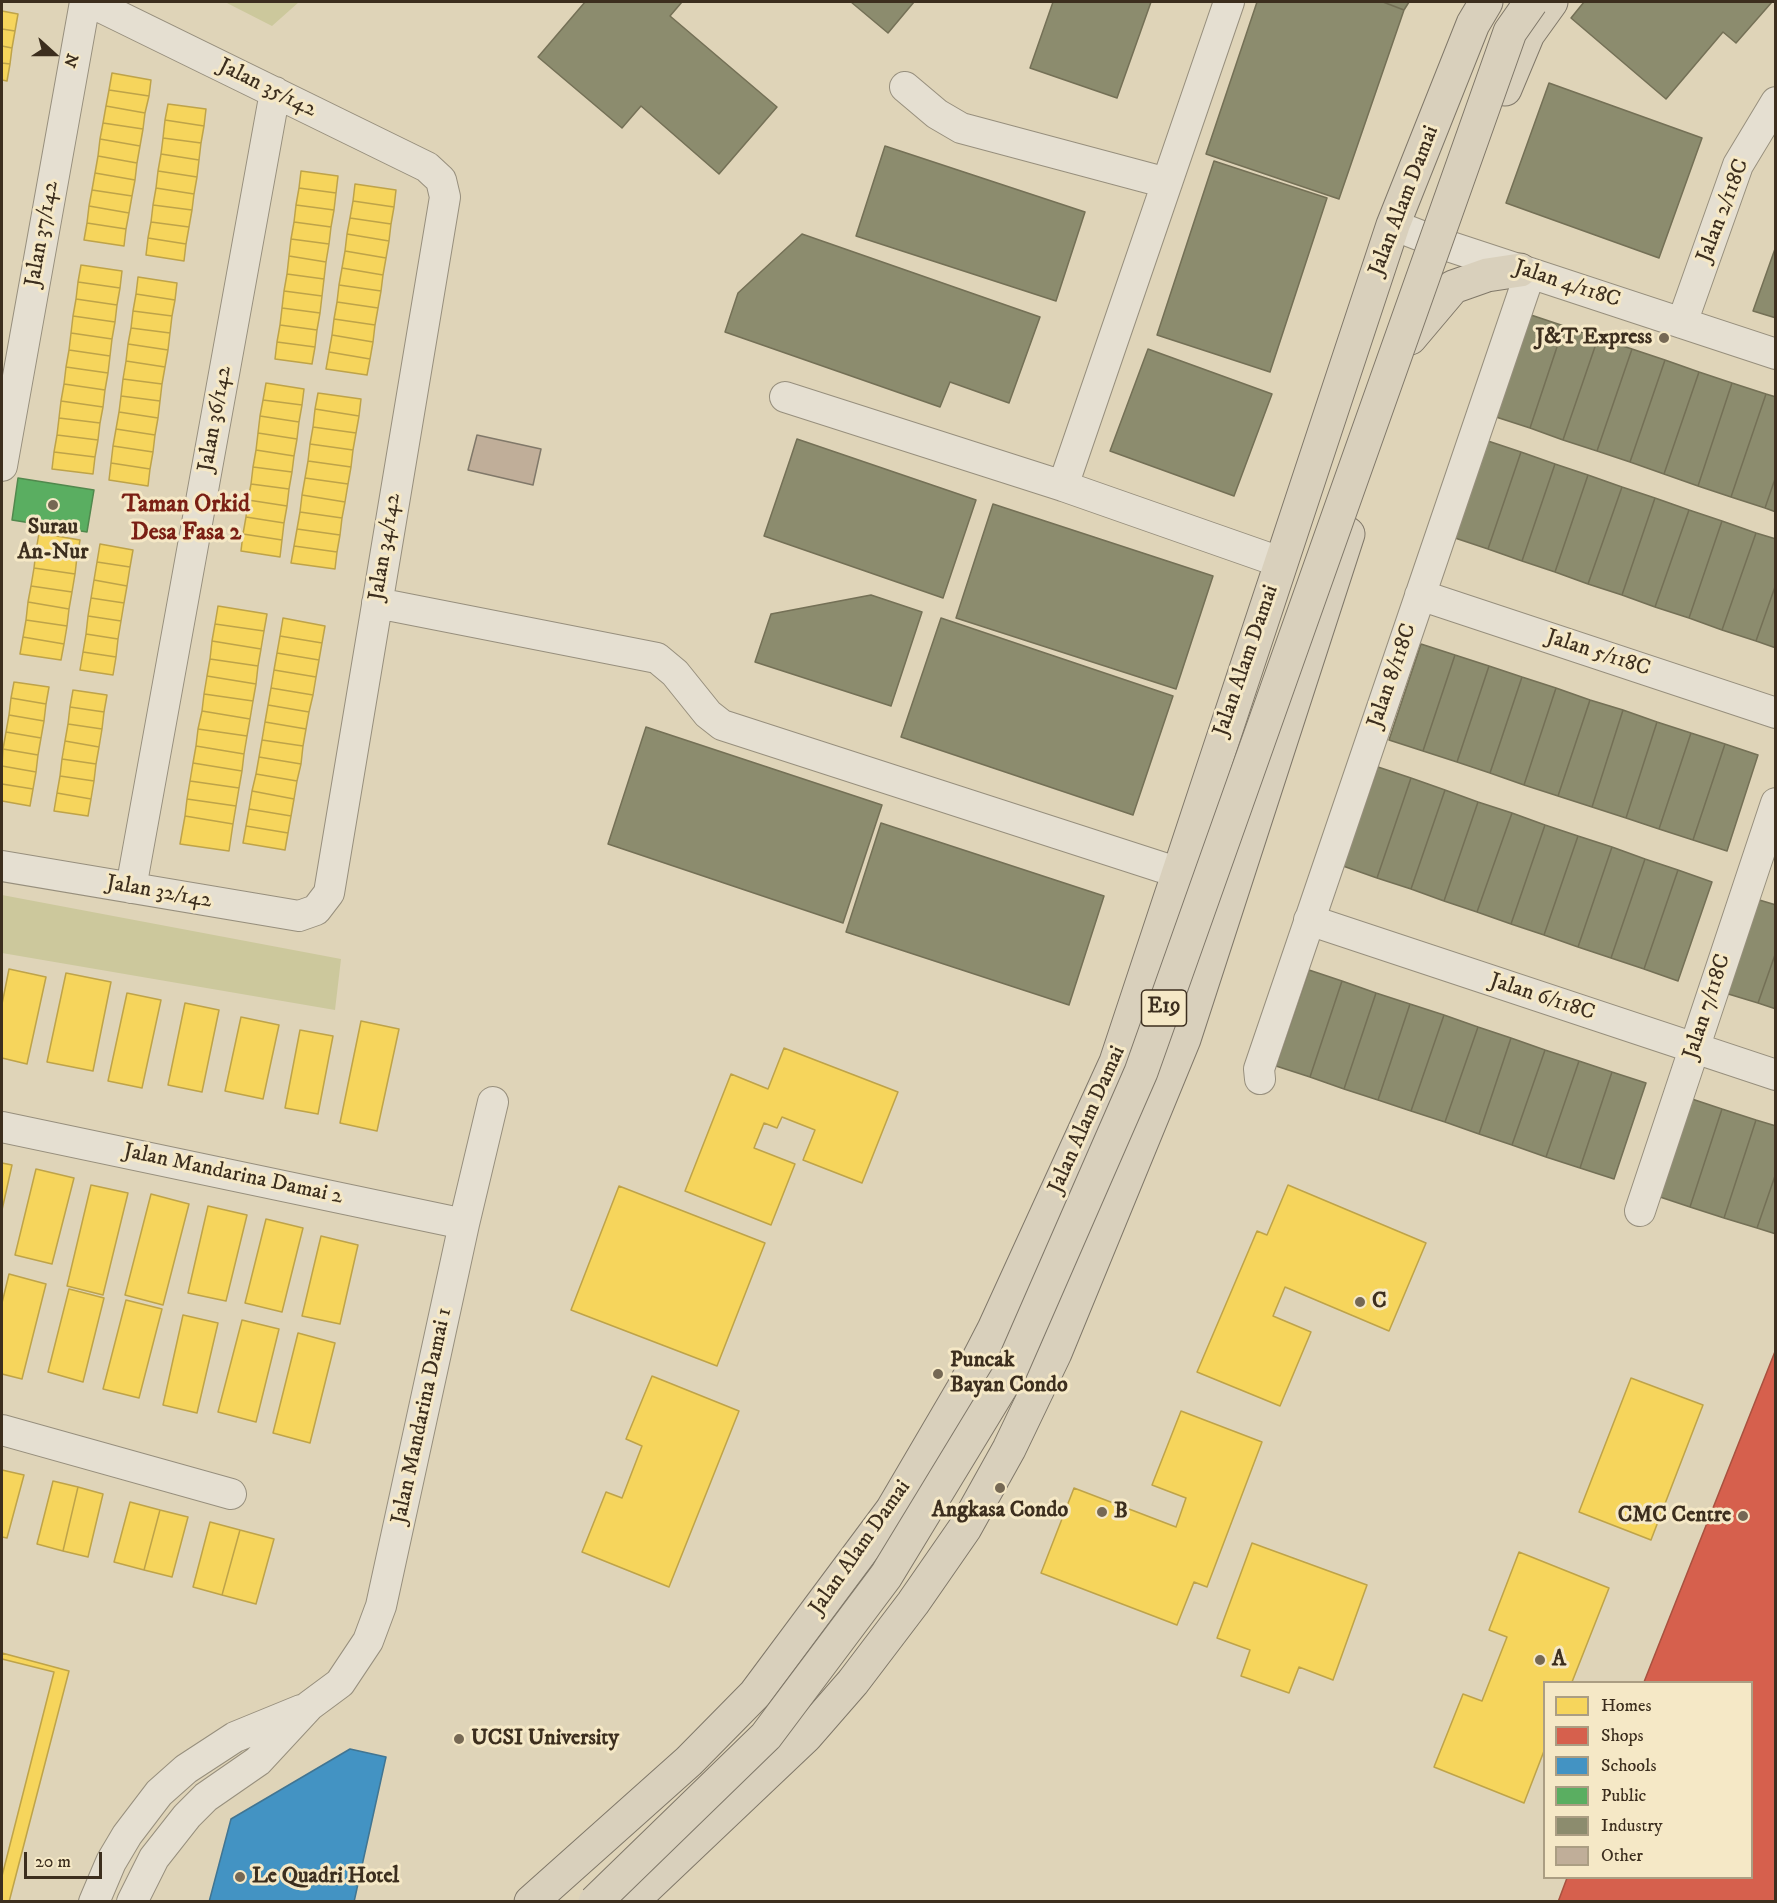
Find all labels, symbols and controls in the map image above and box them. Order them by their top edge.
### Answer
north arrow [24,24,84,84]
text: N [59,51,82,70]
street label: Jalan 35/142 [214,54,320,124]
street label: Jalan Alam Damai [1364,122,1446,280]
street label: Jalan 2/118C [1692,156,1756,266]
street label: Jalan 37/142 [21,179,65,289]
street label: Jalan 4/118C [1510,255,1624,315]
place label: J&T Express [1535,325,1652,351]
marker: J&T Express [1657,331,1671,345]
street label: Jalan 36/142 [194,364,238,474]
street label: Jalan 34/142 [364,491,408,603]
district label: Taman Orkid Desa Fasa 2 [122,492,250,548]
marker: Surau An-Nur [46,498,60,512]
place label: Surau An-Nur [18,515,88,566]
street label: Jalan Alam Damai [1209,582,1285,740]
street label: Jalan 8/118C [1363,620,1423,732]
street label: Jalan 5/118C [1543,625,1653,683]
street label: Jalan 32/142 [104,871,214,915]
street label: Jalan 7/118C [1679,951,1737,1063]
street label: Jalan 6/118C [1486,969,1598,1027]
road number: E19 [1142,990,1186,1026]
street label: Jalan Alam Damai [1044,1042,1132,1198]
street label: Jalan Mandarina Damai 2 [121,1139,345,1211]
place label: C [1372,1289,1387,1315]
marker: C [1353,1295,1367,1309]
street label: Jalan Mandarina Damai 1 [387,1305,459,1527]
place label: Puncak Bayan Condo [950,1348,1068,1400]
marker: Puncak Bayan Condo [931,1367,945,1381]
street label: Jalan Alam Damai [805,1476,917,1620]
marker: Angkasa Condo [993,1481,1007,1495]
place label: Angkasa Condo [932,1498,1068,1524]
place label: B [1114,1499,1128,1525]
place label: CMC Centre [1618,1503,1731,1529]
marker: B [1095,1505,1109,1519]
marker: CMC Centre [1736,1509,1750,1523]
place label: A [1552,1647,1566,1673]
marker: A [1533,1653,1547,1667]
legend [1543,1681,1753,1879]
text: Homes [1601,1695,1652,1717]
text: Shops [1601,1725,1644,1747]
place label: UCSI University [471,1726,619,1752]
marker: UCSI University [452,1732,466,1746]
text: Schools [1601,1755,1656,1777]
text: Public [1601,1785,1646,1807]
text: Industry [1601,1815,1662,1837]
scale bar [27,1840,105,1878]
text: Other [1601,1845,1643,1867]
text: 20 m [35,1851,71,1873]
place label: Le Quadri Hotel [252,1864,399,1890]
marker: Le Quadri Hotel [233,1870,247,1884]

